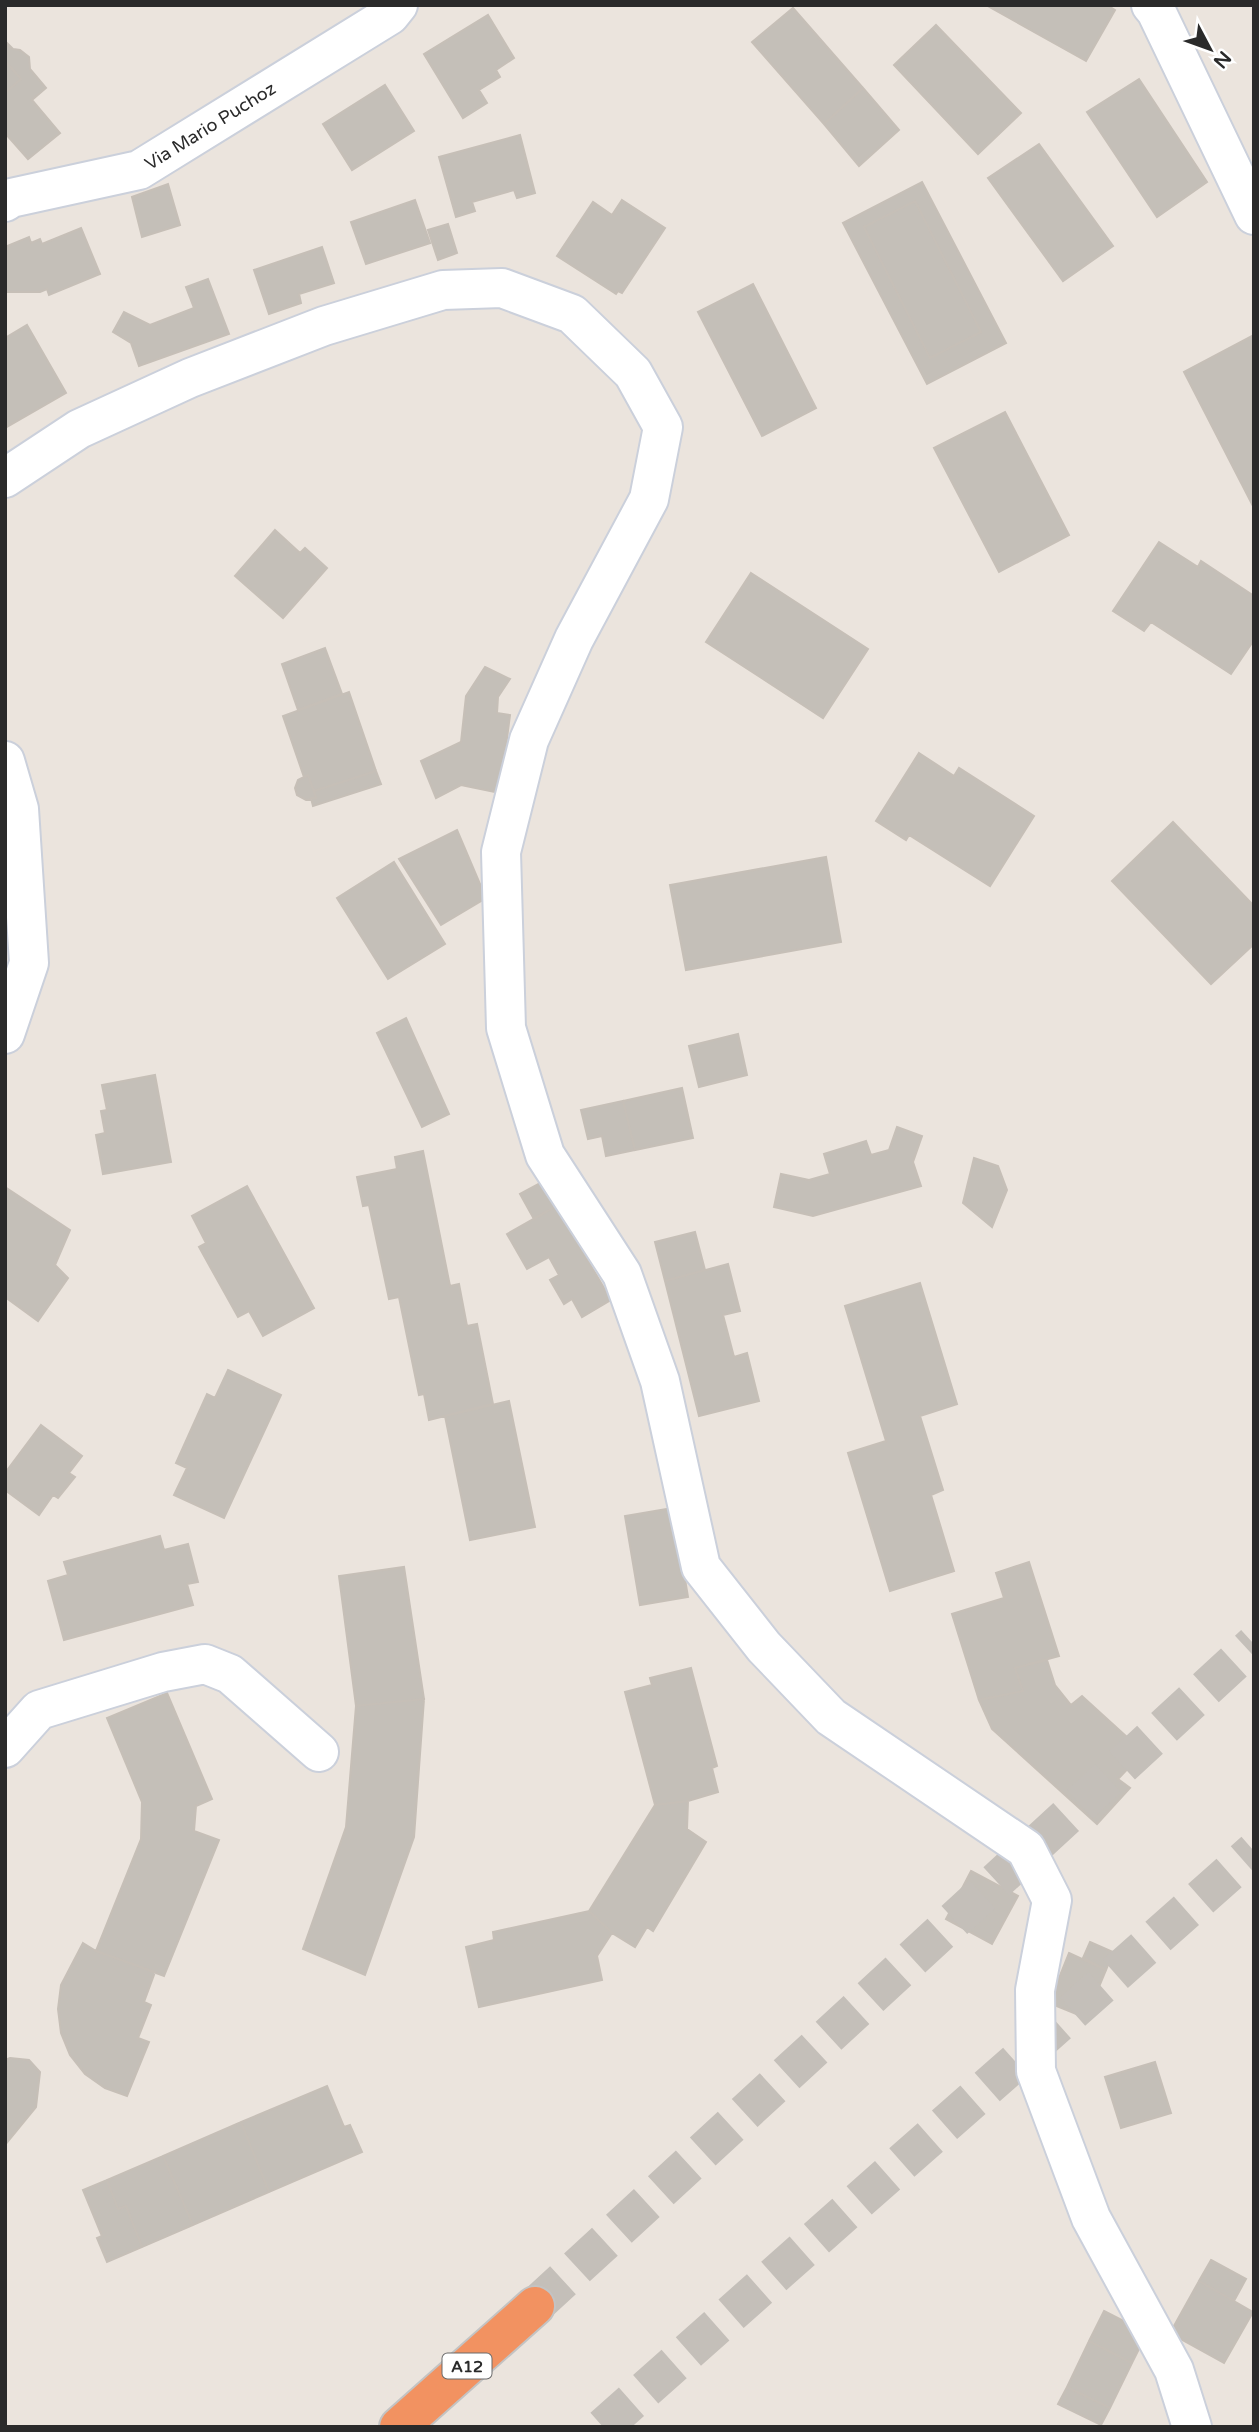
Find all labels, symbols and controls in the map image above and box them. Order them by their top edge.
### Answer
north arrow [1175,14,1245,84]
text: N [1209,47,1235,72]
street label: Via Mario Puchoz [141,77,280,175]
road number: A12 [442,2354,491,2378]

